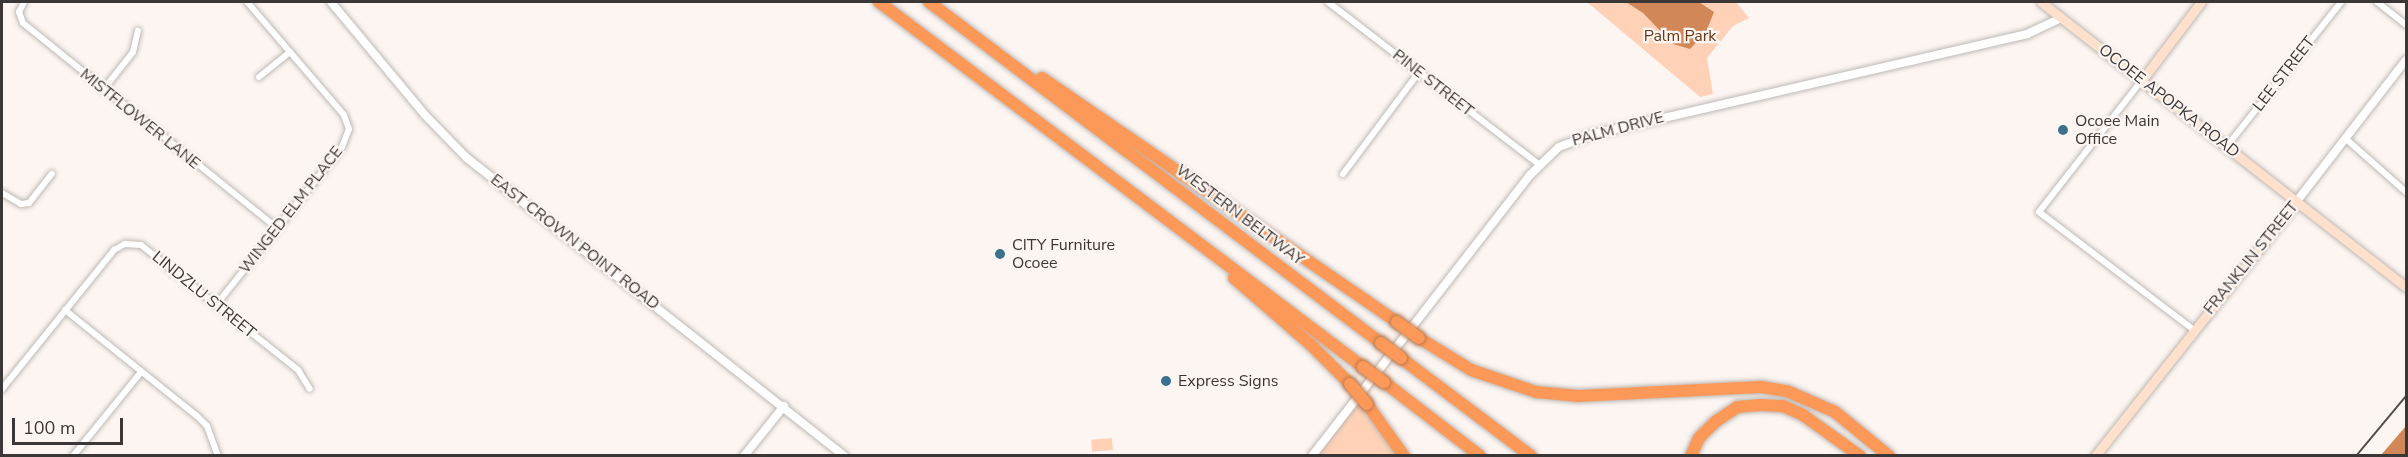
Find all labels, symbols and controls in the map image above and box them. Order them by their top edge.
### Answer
park label: Palm Park [1644,26,1716,46]
street label: LEE STREET [2249,33,2319,115]
street label: OCOEE APOPKA ROAD [2095,40,2243,162]
street label: PINE STREET [1389,45,1477,121]
street label: MISTFLOWER LANE [76,65,204,173]
street label: PALM DRIVE [1570,108,1666,150]
place label: Ocoee Main Office [2075,111,2160,149]
marker: Ocoee Main Office [2056,123,2070,137]
street label: WINGED ELM PLACE [235,142,347,278]
street label: WESTERN BELTWAY [1172,161,1308,269]
street label: EAST CROWN POINT ROAD [487,170,663,314]
street label: FRANKLIN STREET [2200,198,2302,318]
place label: CITY Furniture Ocoee [1012,235,1115,273]
street label: LINDZLU STREET [148,247,260,343]
marker: CITY Furniture Ocoee [993,247,1007,261]
place label: Express Signs [1178,371,1278,391]
marker: Express Signs [1159,374,1173,388]
scale bar [15,406,126,444]
text: 100 m [23,416,75,440]

